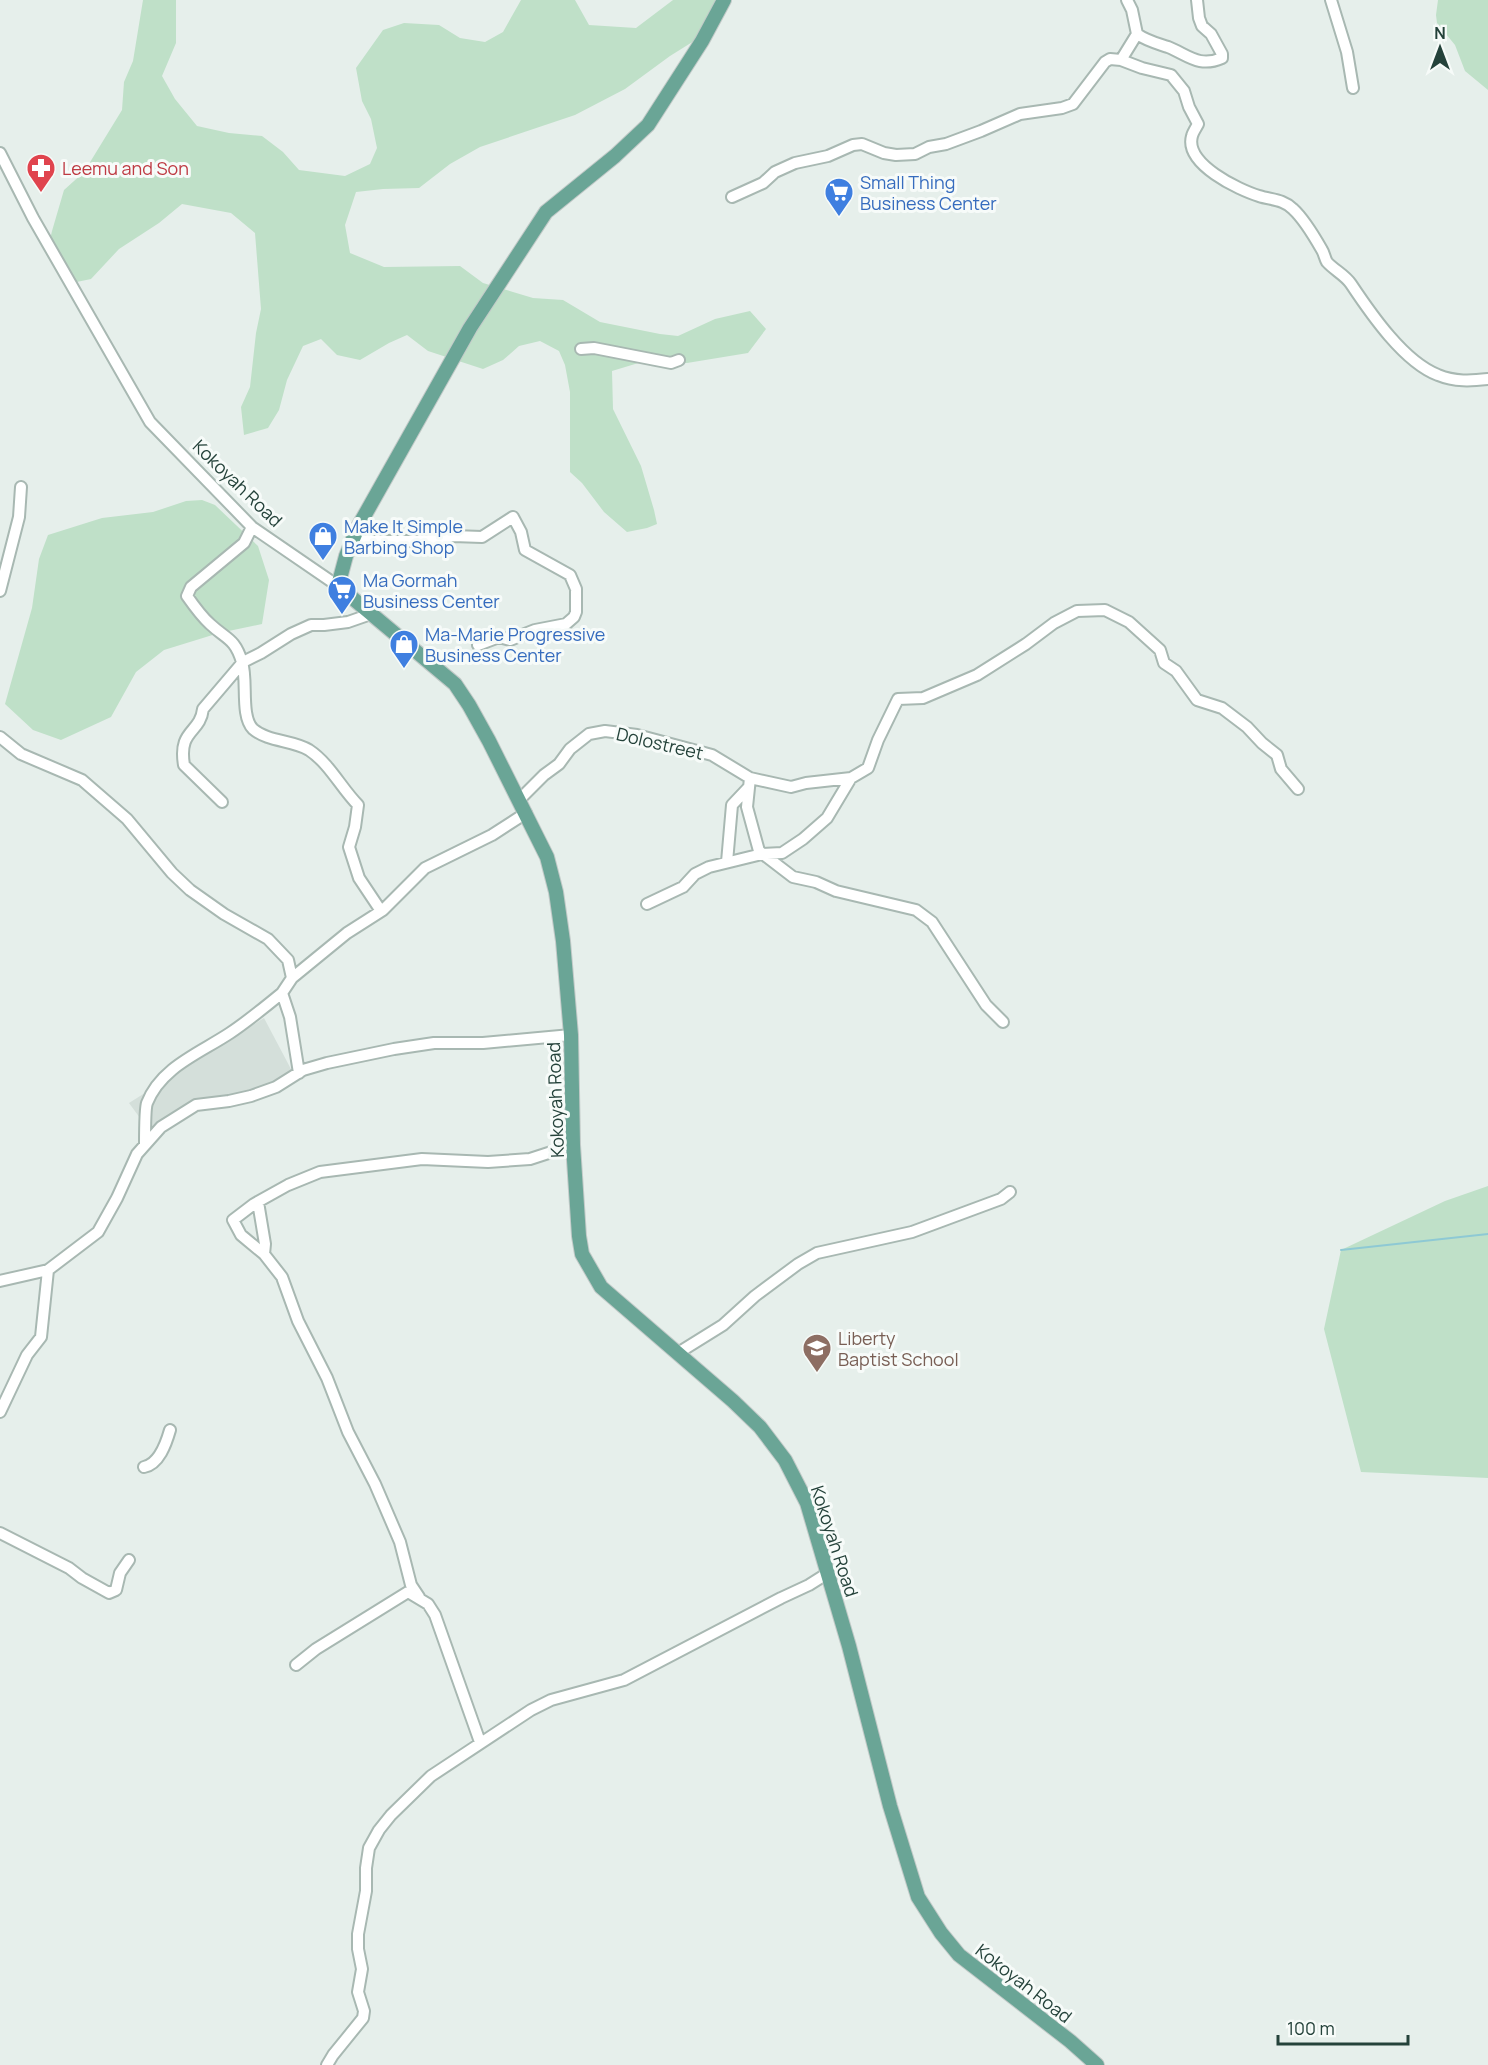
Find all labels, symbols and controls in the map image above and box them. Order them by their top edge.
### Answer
north arrow [1410,18,1470,78]
text: N [1434,22,1446,44]
pharmacy icon: Leemu and Son [25,152,57,194]
place label: Leemu and Son [62,156,189,180]
place label: Small Thing Business Center [860,170,997,215]
supermarket icon: Small Thing Business Center [823,176,855,218]
street label: Kokoyah Road [188,434,288,532]
place label: Make It Simple Barbing Shop [344,514,463,559]
shop icon: Make It Simple Barbing Shop [307,520,339,562]
place label: Ma Gormah Business Center [363,568,500,613]
supermarket icon: Ma Gormah Business Center [326,574,358,616]
place label: Ma-Marie Progressive Business Center [425,622,605,667]
shop icon: Ma-Marie Progressive Business Center [388,628,420,670]
street label: Dolostreet [614,721,706,765]
street label: Kokoyah Road [541,1042,569,1158]
place label: Liberty Baptist School [838,1326,959,1371]
school or university icon: Liberty Baptist School [801,1332,833,1374]
street label: Kokoyah Road [806,1482,864,1600]
street label: Kokoyah Road [971,1938,1077,2028]
scale bar [1278,2008,1408,2046]
text: 100 m [1287,2016,1335,2040]

